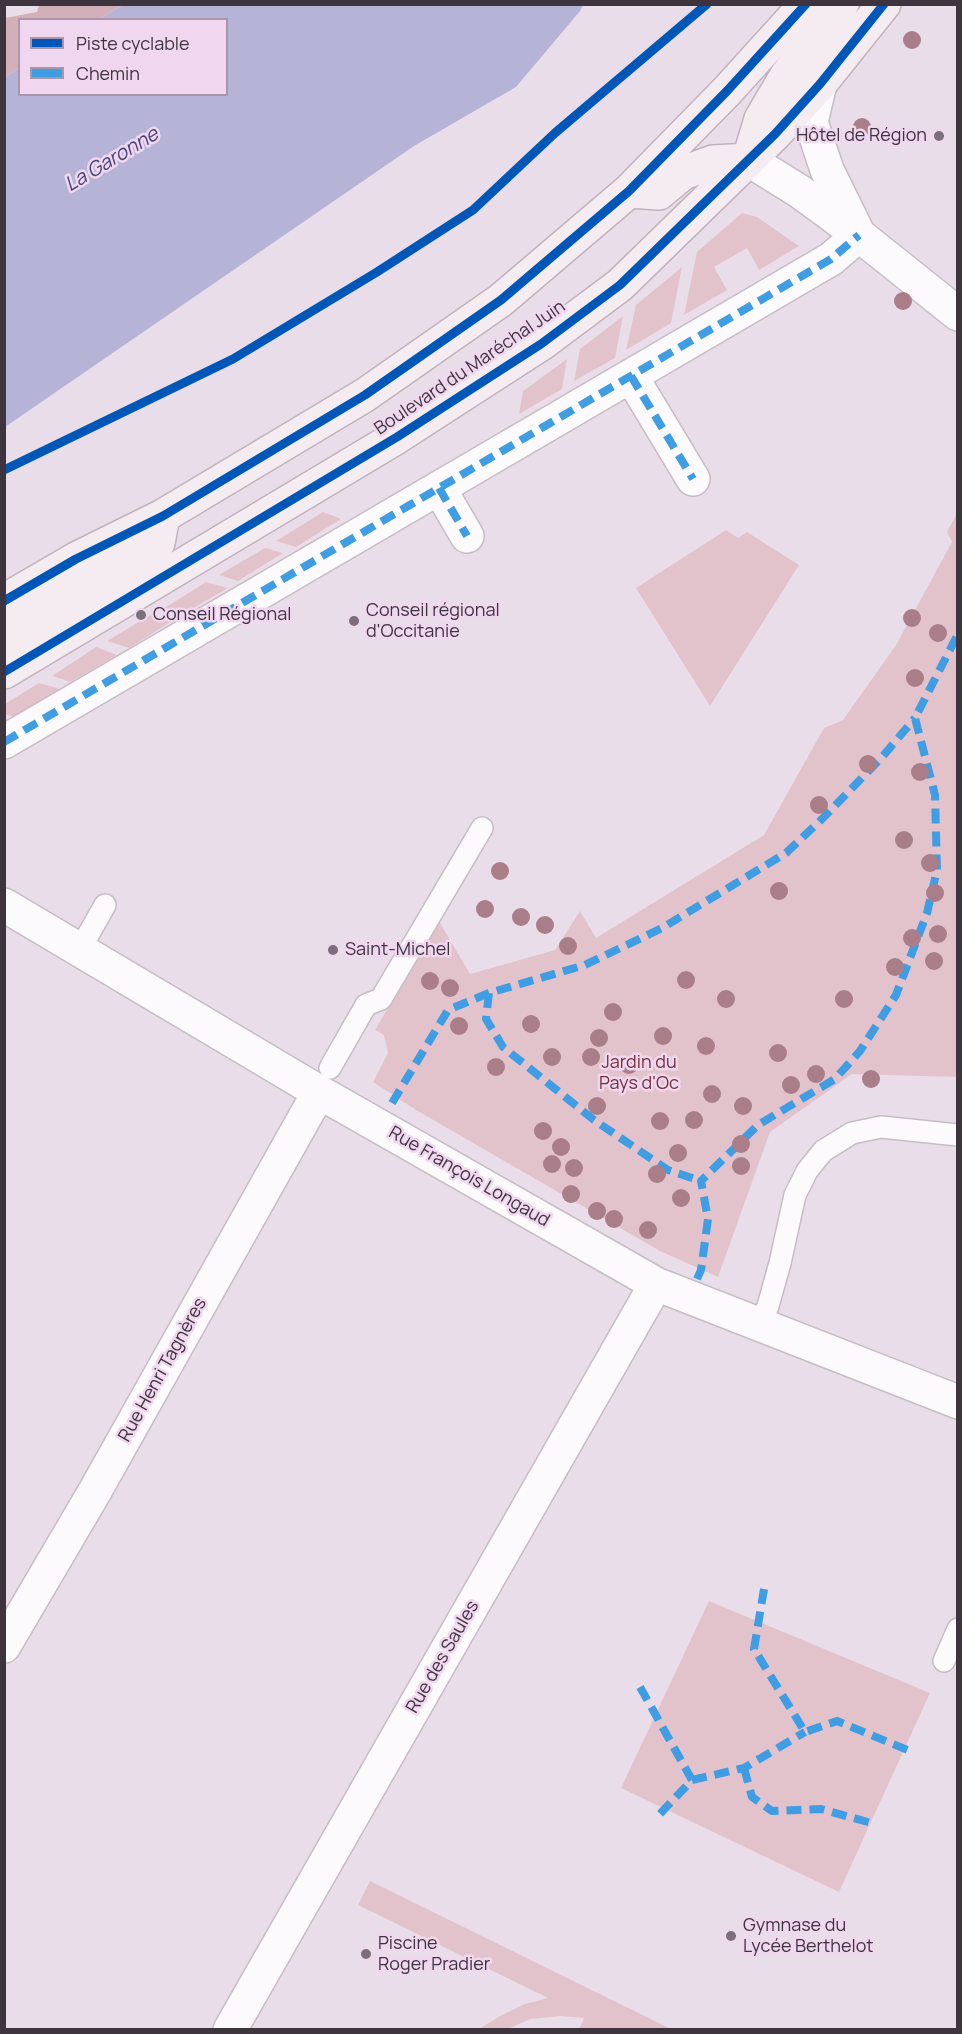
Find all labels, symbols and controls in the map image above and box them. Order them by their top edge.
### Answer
legend [18,18,228,96]
text: Piste cyclable [76,31,190,55]
text: Chemin [76,61,140,85]
water label: La Garonne [61,123,163,197]
place label: Hôtel de Région [796,125,927,147]
marker: Hôtel de Région [932,129,946,143]
street label: Boulevard du Maréchal Juin [371,296,569,440]
place label: Conseil régional d'Occitanie [366,600,500,642]
place label: Conseil Régional [153,604,291,626]
marker: Conseil Régional [134,608,148,622]
marker: Conseil régional d'Occitanie [347,614,361,628]
place label: Saint-Michel [345,939,450,961]
marker: Saint-Michel [326,943,340,957]
park label: Jardin du Pays d'Oc [599,1052,679,1094]
street label: Rue François Longaud [385,1122,553,1232]
street label: Rue Henri Tagnères [114,1294,212,1446]
street label: Rue des Saules [402,1597,484,1717]
place label: Gymnase du Lycée Berthelot [743,1915,874,1958]
marker: Gymnase du Lycée Berthelot [724,1929,738,1943]
place label: Piscine Roger Pradier [378,1933,490,1976]
marker: Piscine Roger Pradier [359,1947,373,1961]

